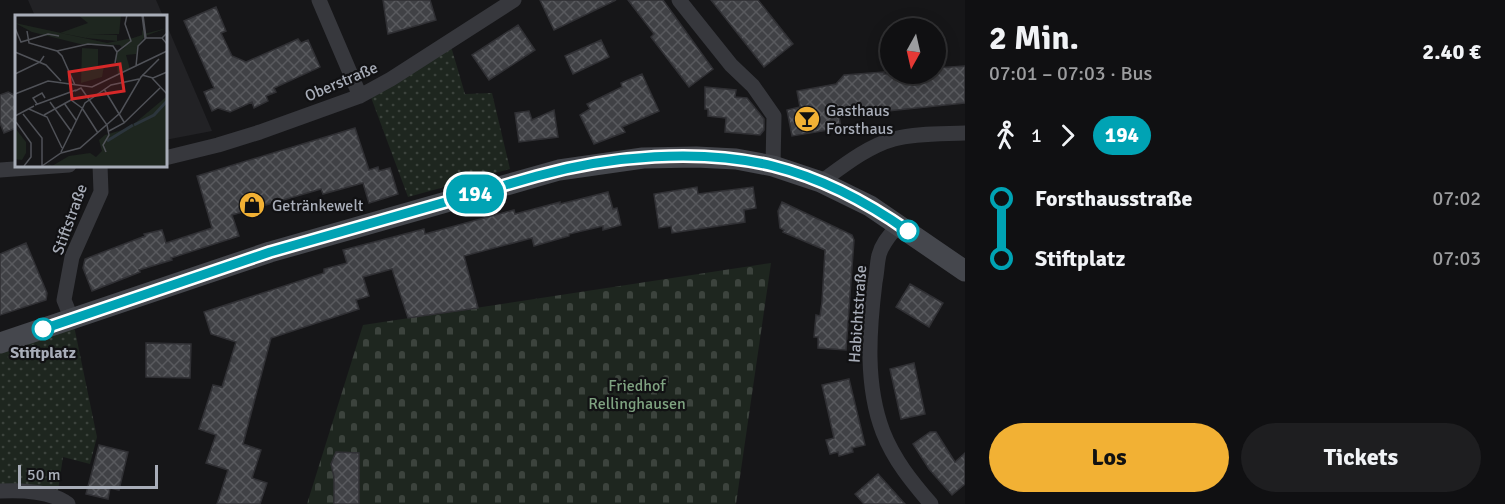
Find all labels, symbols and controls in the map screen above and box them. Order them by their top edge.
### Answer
inset map [15,15,166,166]
north arrow [880,18,946,84]
map controls [880,18,946,84]
text: 2 Min. [989,18,1079,59]
text: 2.40 € [1422,38,1481,65]
street label: Oberstraße [302,58,381,106]
text: 07:01 – 07:03 · Bus [989,61,1152,86]
place label: Gasthaus Forsthaus [826,101,893,139]
bar icon: Gasthaus Forsthaus [792,104,822,134]
icon: walk [989,119,1022,152]
icon: forward [1051,119,1084,152]
text: 194 [1105,122,1139,148]
text: 1 [1031,123,1042,148]
line badge: 194 [440,174,510,214]
street label: Stiftstraße [48,181,92,257]
text: 194 [458,181,492,207]
text: Forsthausstraße [1035,185,1192,212]
text: 07:02 [1432,186,1481,211]
shop icon: Getränkewelt [237,190,267,220]
place label: Getränkewelt [272,196,364,216]
unlabelled marker [897,220,919,242]
text: Stiftplatz [1035,245,1125,272]
text: 07:03 [1432,246,1481,271]
street label: Habichtstraße [845,264,871,364]
marker: Stiftplatz [32,318,54,340]
place label: Stiftplatz [10,343,76,363]
park label: Friedhof Rellinghausen [588,376,686,414]
button: Los [989,423,1229,492]
button: Tickets [1241,423,1481,492]
scale bar [18,462,158,490]
text: 50 m [27,465,61,485]

